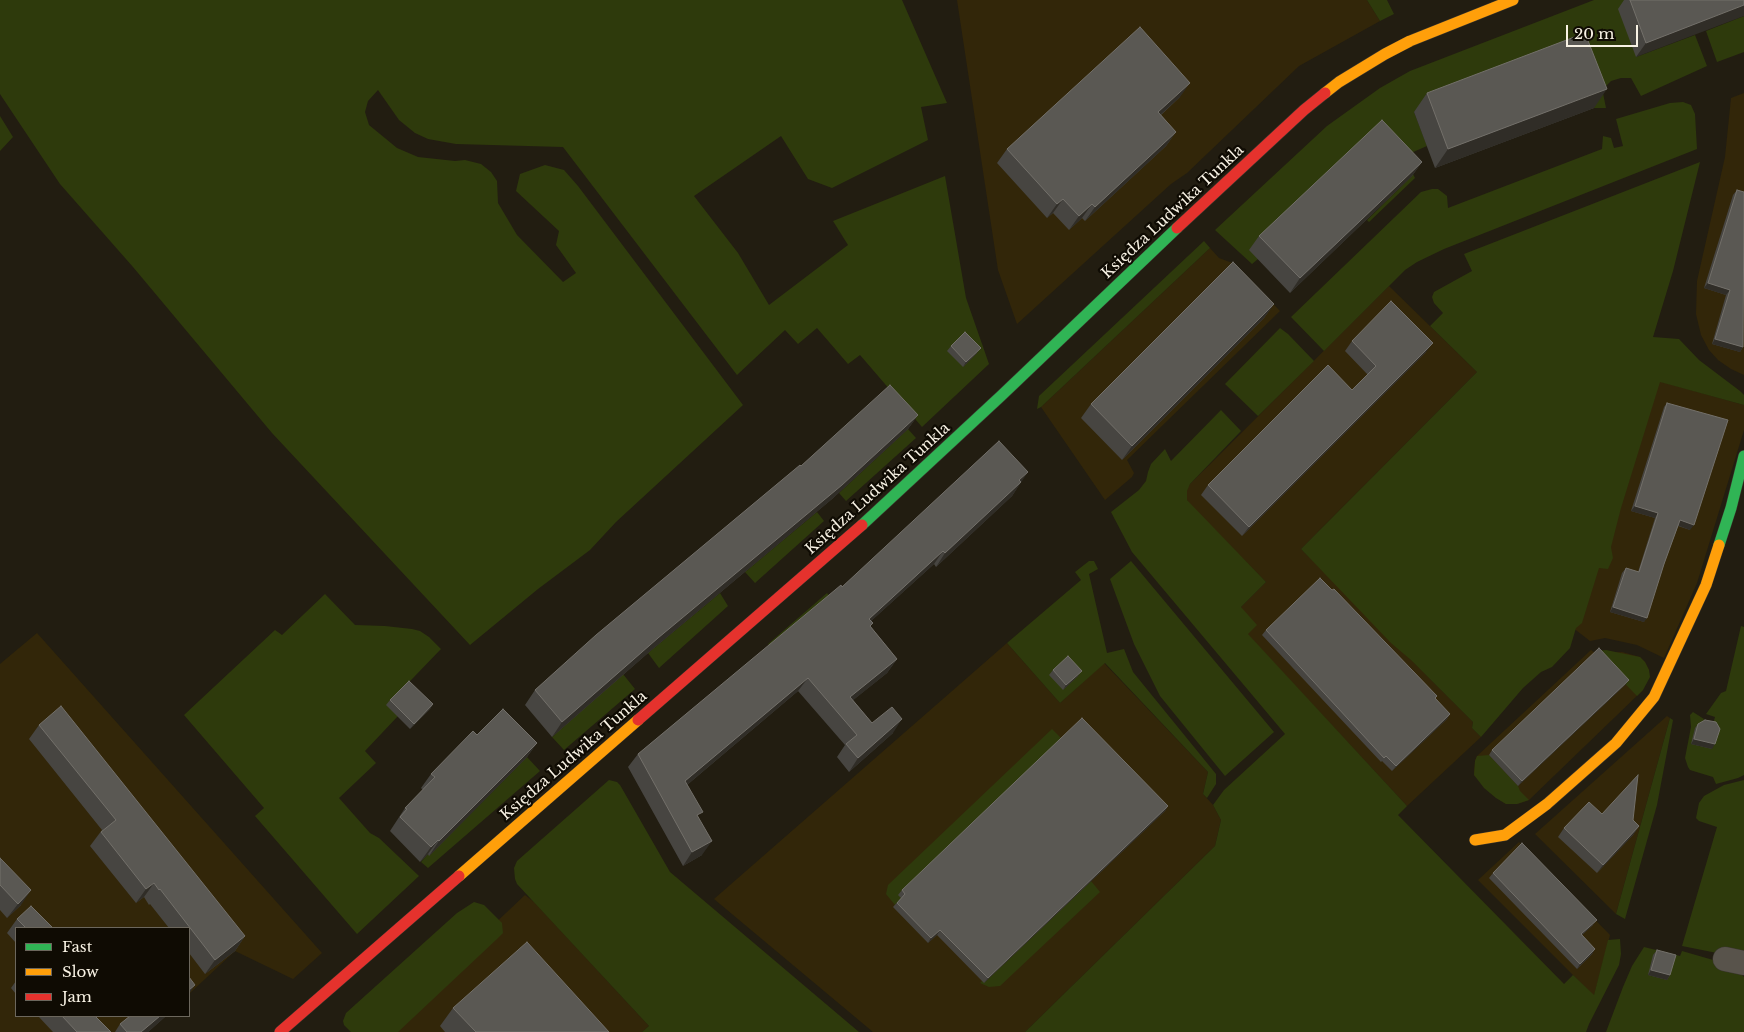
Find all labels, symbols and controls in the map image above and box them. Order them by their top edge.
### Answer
scale bar [1569,15,1642,47]
text: 20 m [1574,24,1614,43]
street label: Księdza Ludwika Tunkla [1098,141,1248,283]
street label: Księdza Ludwika Tunkla [802,419,954,559]
street label: Księdza Ludwika Tunkla [497,688,651,824]
legend [15,927,190,1017]
text: Fast [62,937,92,956]
text: Slow [62,962,99,981]
text: Jam [62,987,92,1006]

